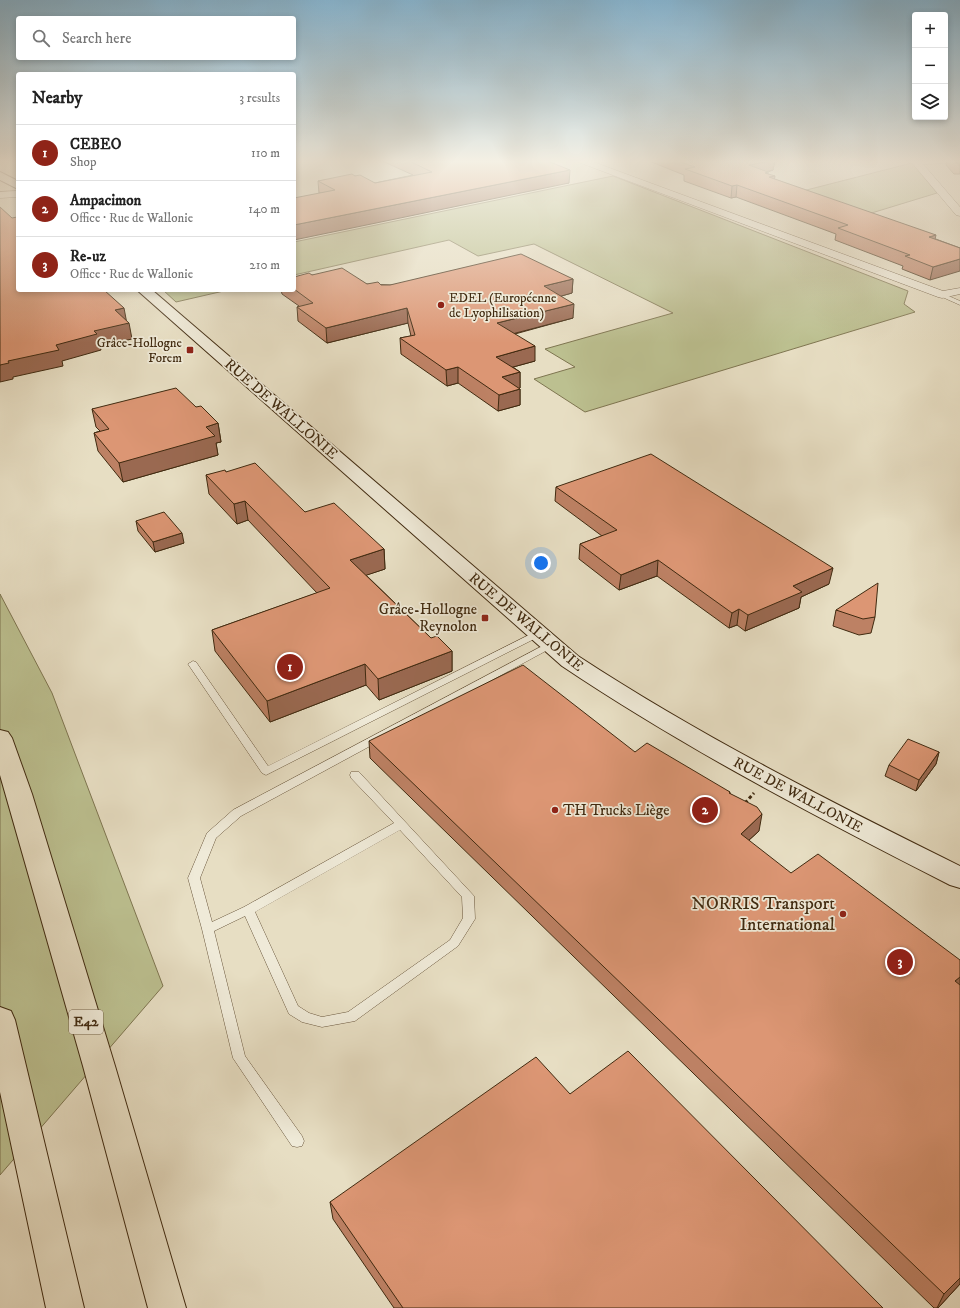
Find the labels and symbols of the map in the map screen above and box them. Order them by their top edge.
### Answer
place label: EDEL (Européenne de Lyophilisation) [449,290,556,321]
marker: EDEL (Européenne de Lyophilisation) [436,300,446,310]
place label: Grâce-Hollogne Forem [97,335,182,366]
marker: Grâce-Hollogne Forem [185,345,195,355]
street label: RUE DE WALLONIE [220,355,342,464]
your location [531,553,551,573]
street label: RUE DE WALLONIE [465,568,588,676]
place label: Grâce-Hollogne Reynolon [379,600,477,636]
marker: Grâce-Hollogne Reynolon [480,613,490,623]
pin: 1 [277,652,303,682]
street label: RUE DE WALLONIE [730,753,866,837]
pin: 2 [692,795,718,825]
place label: TH Trucks Liège [563,801,669,820]
marker: TH Trucks Liège [550,805,560,815]
place label: NORRIS Transport International [691,893,836,936]
marker: NORRIS Transport International [838,909,848,919]
pin: 3 [887,947,913,977]
road number: E42 [69,1010,103,1034]

